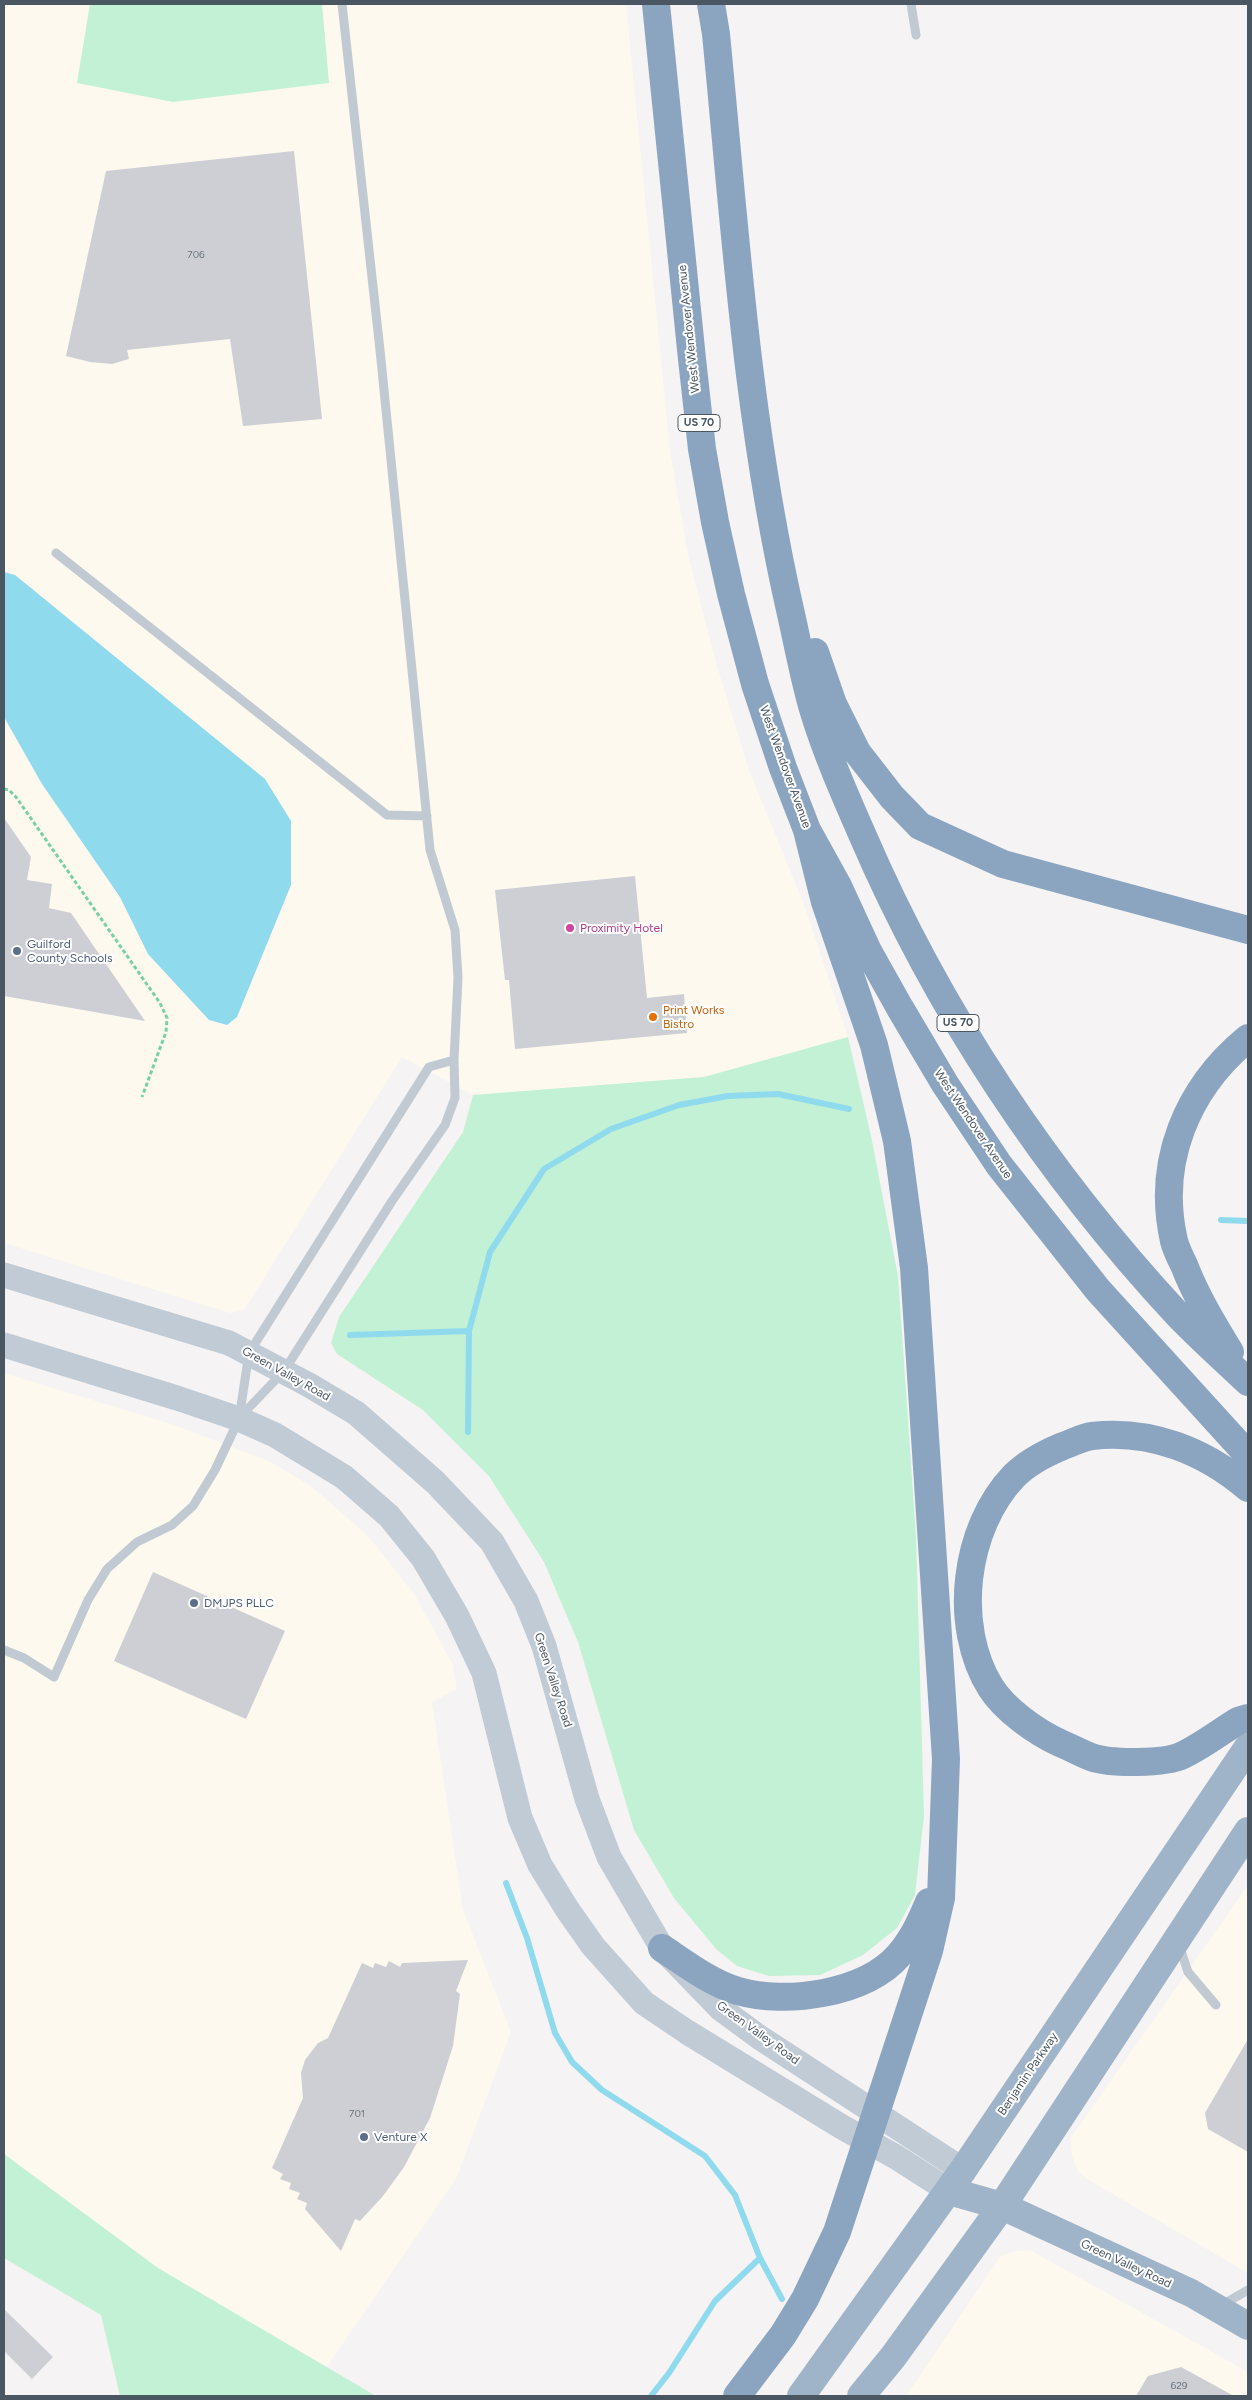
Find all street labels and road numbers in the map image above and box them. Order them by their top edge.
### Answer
street label: West Wendover Avenue [675,264,703,394]
road number: US 70 [678,414,720,432]
street label: West Wendover Avenue [756,704,814,830]
road number: US 70 [937,1014,979,1032]
street label: West Wendover Avenue [931,1066,1015,1182]
street label: Green Valley Road [239,1344,333,1404]
street label: Green Valley Road [531,1631,575,1729]
street label: Green Valley Road [714,1998,802,2068]
street label: Benjamin Parkway [995,2030,1061,2118]
street label: Green Valley Road [1078,2237,1174,2291]

